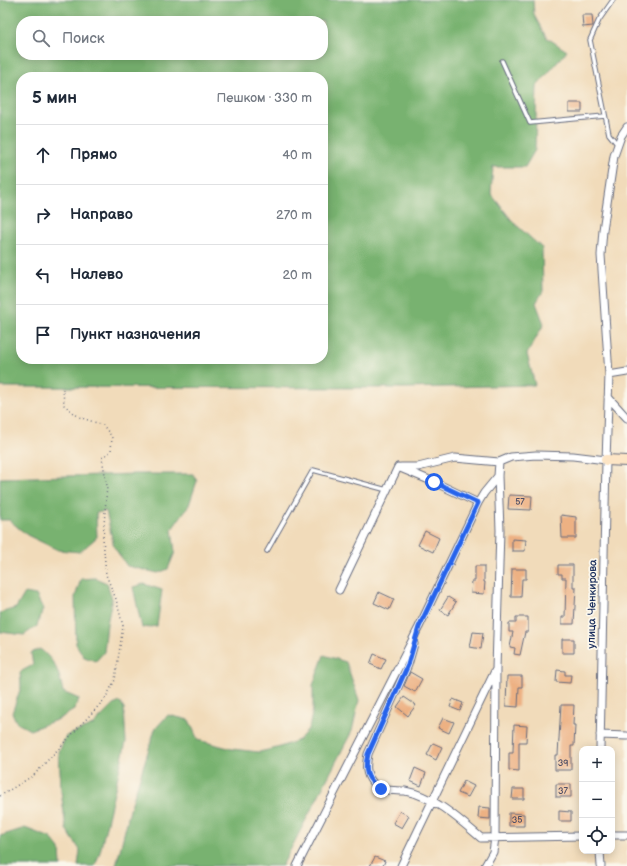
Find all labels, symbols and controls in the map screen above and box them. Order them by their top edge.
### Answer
search box [16,16,328,60]
icon: search [30,27,52,49]
text: Поиск [62,29,105,48]
text: 5 мин [32,88,77,108]
text: Пешком · 330 m [217,90,312,106]
icon: ahead [32,144,54,166]
text: Прямо [70,145,117,164]
text: 40 m [282,147,312,163]
icon: right [32,204,54,226]
text: Направо [70,205,133,224]
text: 270 m [276,207,312,223]
icon: left [32,264,54,286]
text: Налево [70,265,123,284]
text: 20 m [282,267,312,283]
icon: arrive [32,324,54,346]
text: Пункт назначения [70,325,201,344]
route start [425,473,443,491]
house number: 57 [515,497,525,508]
street label: улица Ченкирова [585,559,599,649]
map controls [579,746,615,854]
button: + [579,746,615,782]
house number: 39 [558,758,568,769]
route end [372,780,390,798]
button: − [579,782,615,818]
house number: 37 [558,786,569,797]
house number: 35 [512,815,522,826]
button: locate [579,818,615,854]

